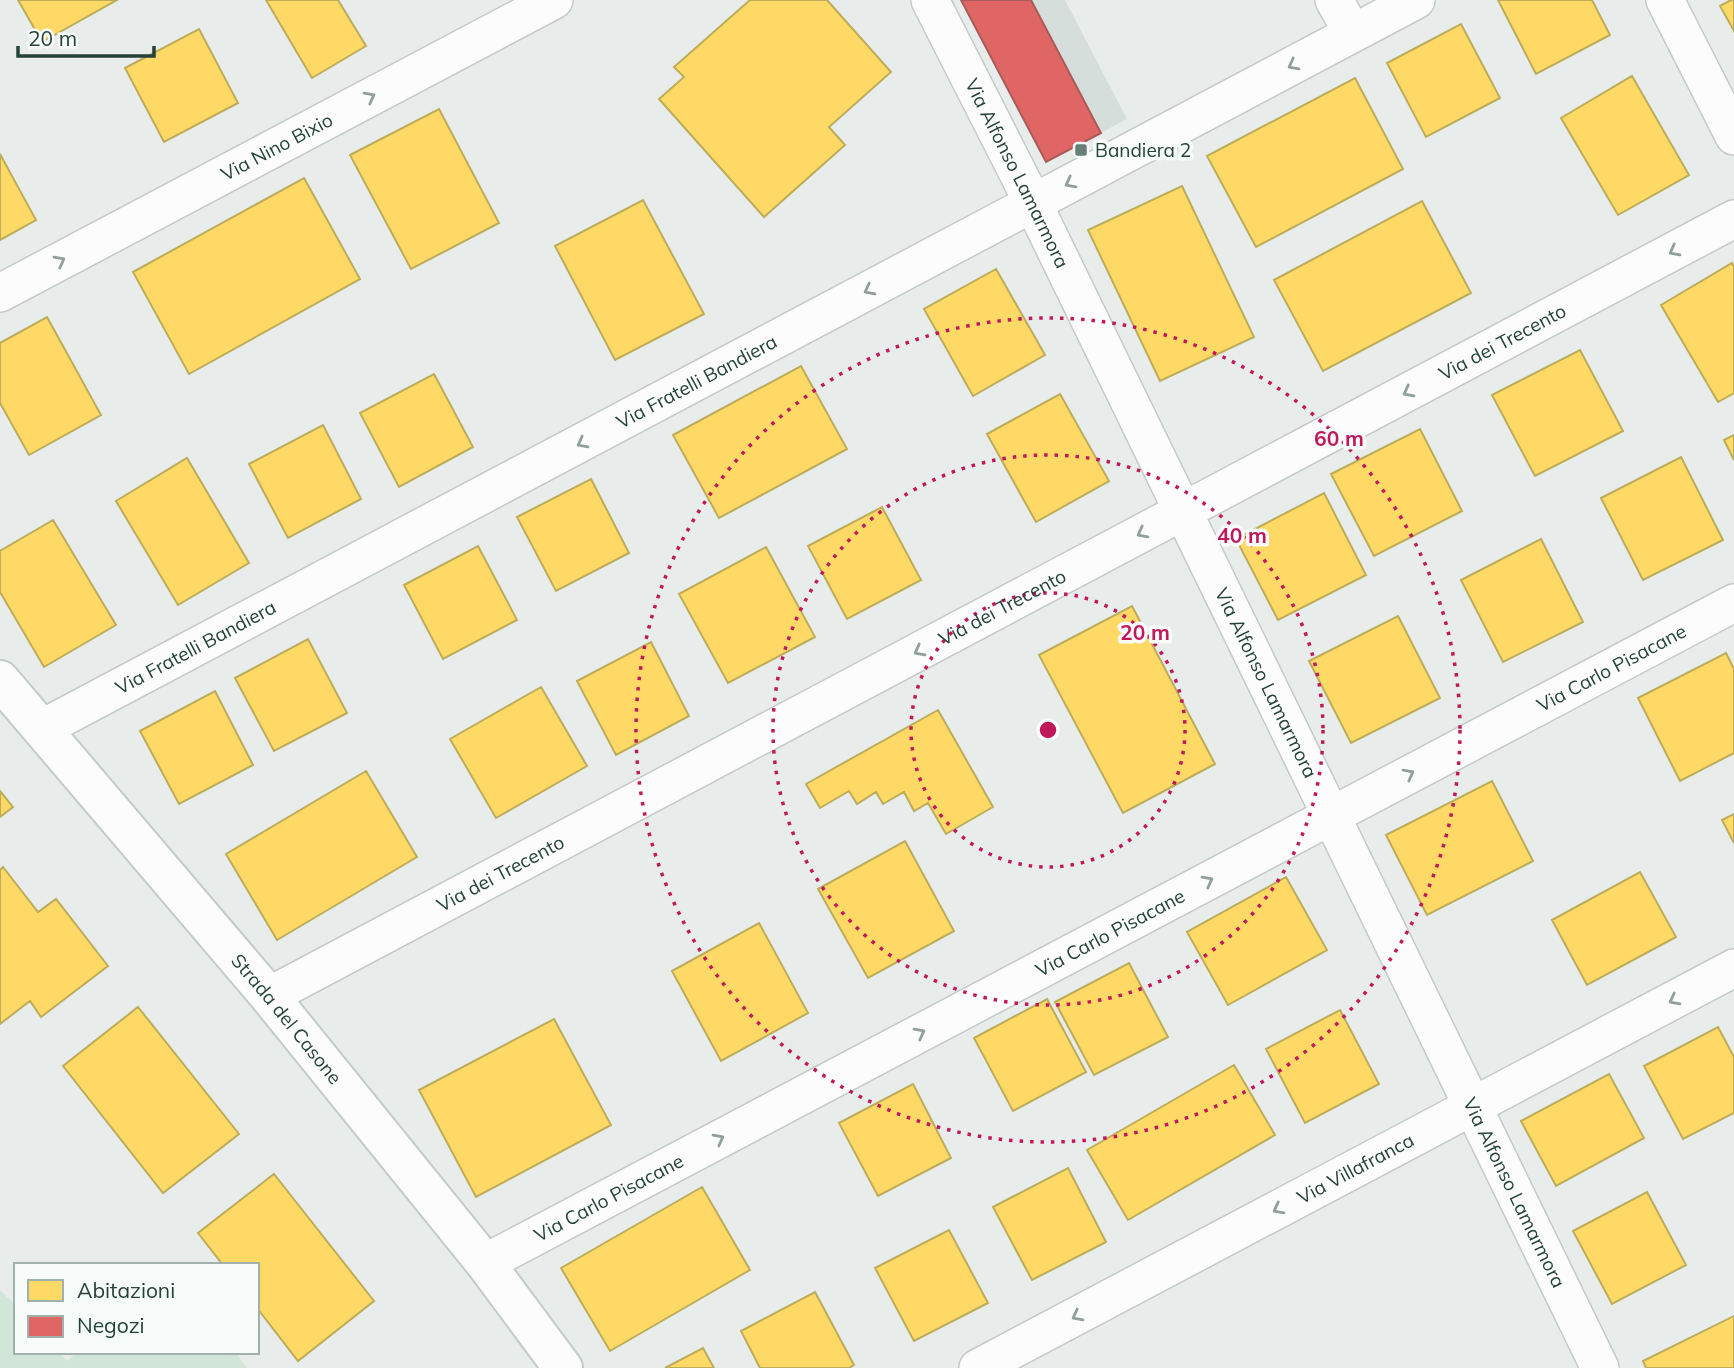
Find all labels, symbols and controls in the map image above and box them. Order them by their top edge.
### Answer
scale bar [18,14,154,58]
text: 20 m [28,25,77,51]
one-way arrow [1288,57,1300,71]
street label: Via Alfonso Lamarmora [960,75,1075,272]
one-way arrow [363,92,375,106]
street label: Via Nino Bixio [217,107,337,186]
place label: Bandiera 2 [1095,138,1191,162]
marker: Bandiera 2 [1073,142,1089,158]
one-way arrow [1065,175,1077,189]
one-way arrow [1669,242,1681,256]
one-way arrow [53,256,65,269]
one-way arrow [864,282,876,295]
street label: Via dei Trecento [1435,298,1570,385]
street label: Via Fratelli Bandiera [612,329,781,434]
one-way arrow [1403,383,1415,397]
text: 60 m [1314,425,1364,451]
one-way arrow [576,434,589,448]
text: 40 m [1217,522,1267,548]
one-way arrow [1137,524,1149,538]
street label: Via dei Trecento [934,564,1070,651]
street label: Via Alfonso Lamarmora [1210,584,1323,782]
street label: Via Fratelli Bandiera [111,595,280,699]
text: 20 m [1120,619,1170,645]
street label: Via Carlo Pisacane [1533,619,1690,717]
one-way arrow [914,642,926,656]
centre of rings [1036,718,1060,742]
one-way arrow [1402,769,1414,783]
street label: Via dei Trecento [433,830,568,917]
one-way arrow [1201,875,1213,889]
street label: Via Carlo Pisacane [1031,883,1189,982]
street label: Strada del Casone [226,949,347,1089]
one-way arrow [1668,992,1681,1005]
one-way arrow [913,1027,925,1041]
street label: Via Alfonso Lamarmora [1458,1093,1571,1291]
street label: Via Villafranca [1293,1128,1418,1209]
one-way arrow [712,1134,724,1147]
street label: Via Carlo Pisacane [530,1148,688,1247]
one-way arrow [1272,1201,1285,1215]
legend [14,1263,259,1354]
text: Abitazioni [77,1277,175,1303]
one-way arrow [1071,1307,1084,1321]
text: Negozi [77,1312,145,1338]

